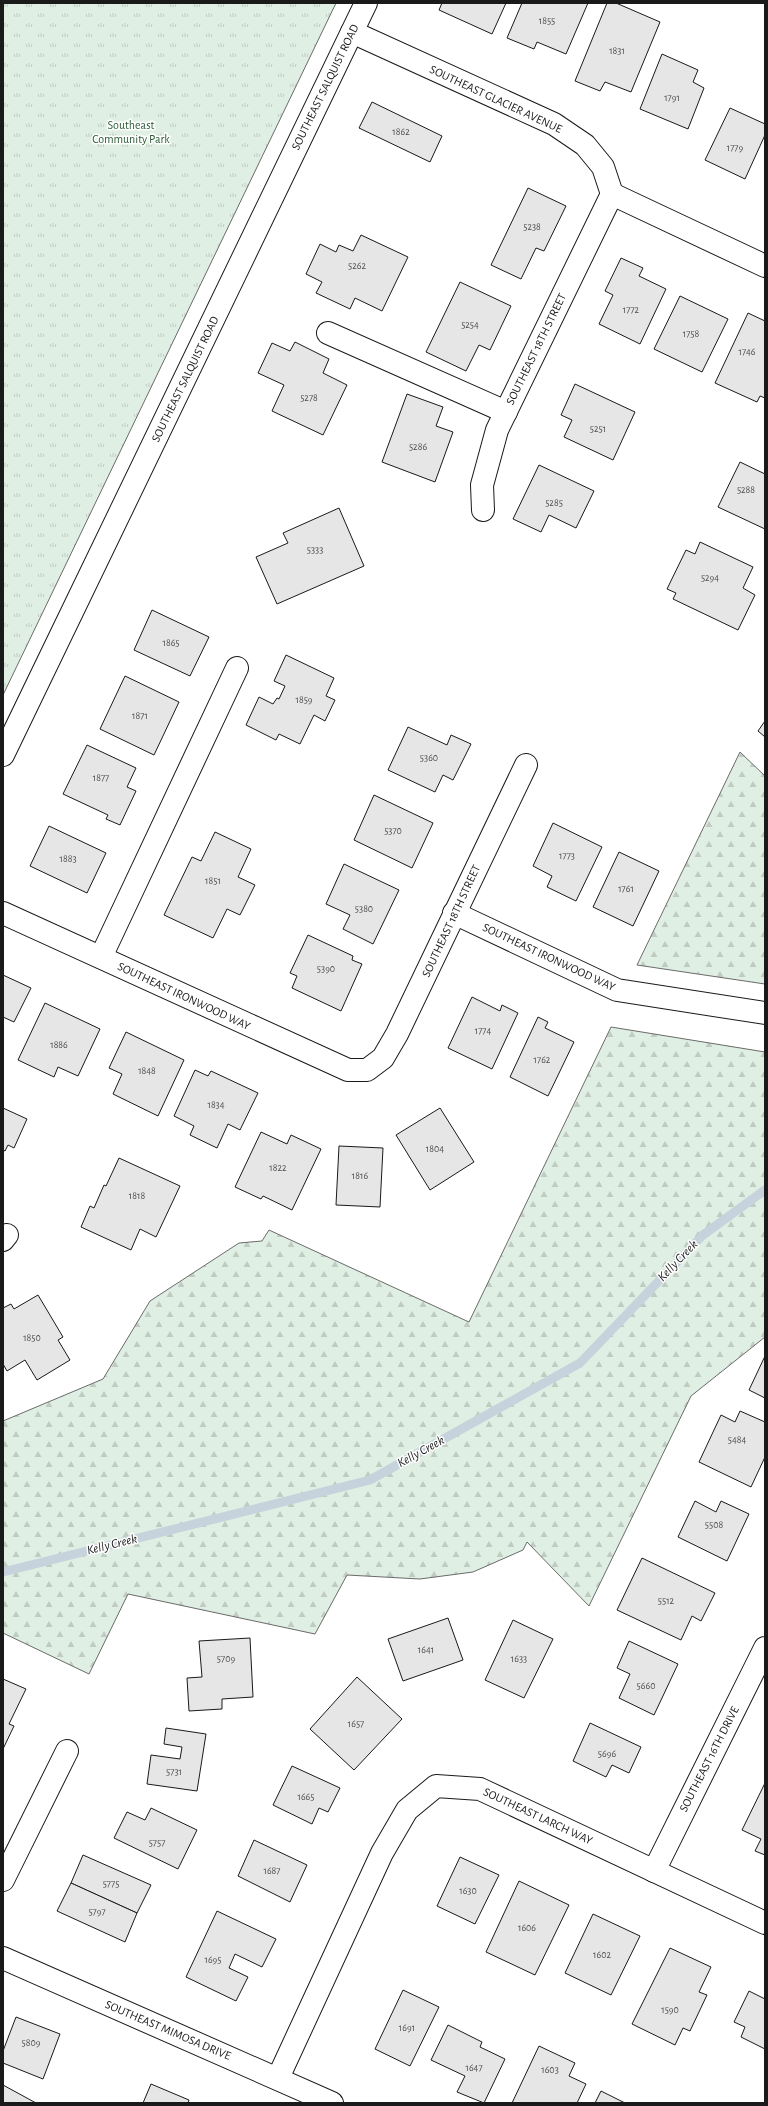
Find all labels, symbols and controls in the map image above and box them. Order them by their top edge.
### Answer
house number: 1855 [539,16,555,26]
street label: SOUTHEAST SALQUIST ROAD [289,22,362,152]
house number: 1831 [609,46,625,56]
street label: SOUTHEAST GLACIER AVENUE [428,63,564,135]
house number: 1791 [664,93,680,103]
park label: Southeast Community Park [92,119,170,146]
house number: 1862 [392,127,410,137]
house number: 1779 [727,143,744,153]
house number: 5238 [523,222,541,232]
house number: 5262 [348,261,366,271]
street label: SOUTHEAST 18TH STREET [504,291,568,407]
house number: 1772 [623,305,640,315]
street label: SOUTHEAST SALQUIST ROAD [149,314,222,444]
house number: 5254 [461,320,479,330]
house number: 1758 [683,329,700,339]
house number: 1746 [738,347,756,357]
house number: 5278 [300,393,318,403]
house number: 5251 [590,424,606,434]
house number: 5286 [409,442,427,452]
house number: 5288 [737,485,755,495]
house number: 5285 [545,498,563,508]
house number: 5333 [307,545,323,555]
house number: 5294 [701,573,719,583]
house number: 1865 [162,638,180,648]
house number: 1859 [295,695,313,705]
house number: 1871 [132,711,148,721]
house number: 5360 [420,753,438,763]
house number: 1877 [93,773,109,783]
house number: 5370 [384,826,402,836]
house number: 1773 [559,851,575,861]
house number: 1883 [59,854,77,864]
street label: SOUTHEAST 18TH STREET [420,863,482,979]
house number: 1851 [205,876,221,886]
house number: 1761 [618,884,634,894]
house number: 5380 [355,904,373,914]
street label: SOUTHEAST IRONWOOD WAY [481,921,618,993]
street label: SOUTHEAST IRONWOOD WAY [116,960,253,1032]
house number: 5390 [317,964,335,974]
house number: 1774 [475,1026,491,1036]
house number: 1886 [50,1040,68,1050]
house number: 1762 [534,1055,551,1065]
house number: 1848 [138,1066,156,1076]
house number: 1834 [207,1100,225,1110]
house number: 1804 [426,1144,444,1154]
house number: 1822 [269,1163,287,1173]
house number: 1816 [352,1171,368,1181]
house number: 1818 [129,1191,145,1201]
water label: Kelly Creek [655,1238,701,1284]
house number: 1850 [23,1333,41,1343]
water label: Kelly Creek [395,1434,447,1470]
house number: 5484 [728,1435,746,1445]
house number: 5508 [705,1520,723,1530]
water label: Kelly Creek [86,1532,138,1558]
house number: 5512 [658,1596,675,1606]
house number: 1641 [418,1645,434,1655]
house number: 5709 [217,1654,235,1664]
house number: 1633 [511,1654,527,1664]
house number: 5660 [637,1681,655,1691]
street label: SOUTHEAST 16TH DRIVE [677,1704,741,1814]
house number: 1657 [348,1719,364,1729]
house number: 5696 [598,1749,616,1759]
house number: 5731 [166,1767,182,1777]
street label: SOUTHEAST LARCH WAY [482,1785,595,1847]
house number: 1665 [297,1792,315,1802]
house number: 5757 [149,1838,165,1848]
house number: 1687 [263,1866,281,1876]
house number: 5775 [103,1879,119,1889]
house number: 1630 [459,1886,477,1896]
house number: 5797 [88,1907,106,1917]
house number: 1606 [518,1923,536,1933]
house number: 1602 [593,1950,611,1960]
house number: 1695 [204,1955,222,1965]
street label: SOUTHEAST MIMOSA DRIVE [103,1998,233,2062]
house number: 1590 [661,2005,679,2015]
house number: 1691 [399,2023,415,2033]
house number: 5809 [22,2038,41,2048]
house number: 1647 [465,2063,483,2073]
house number: 1603 [541,2065,559,2075]

